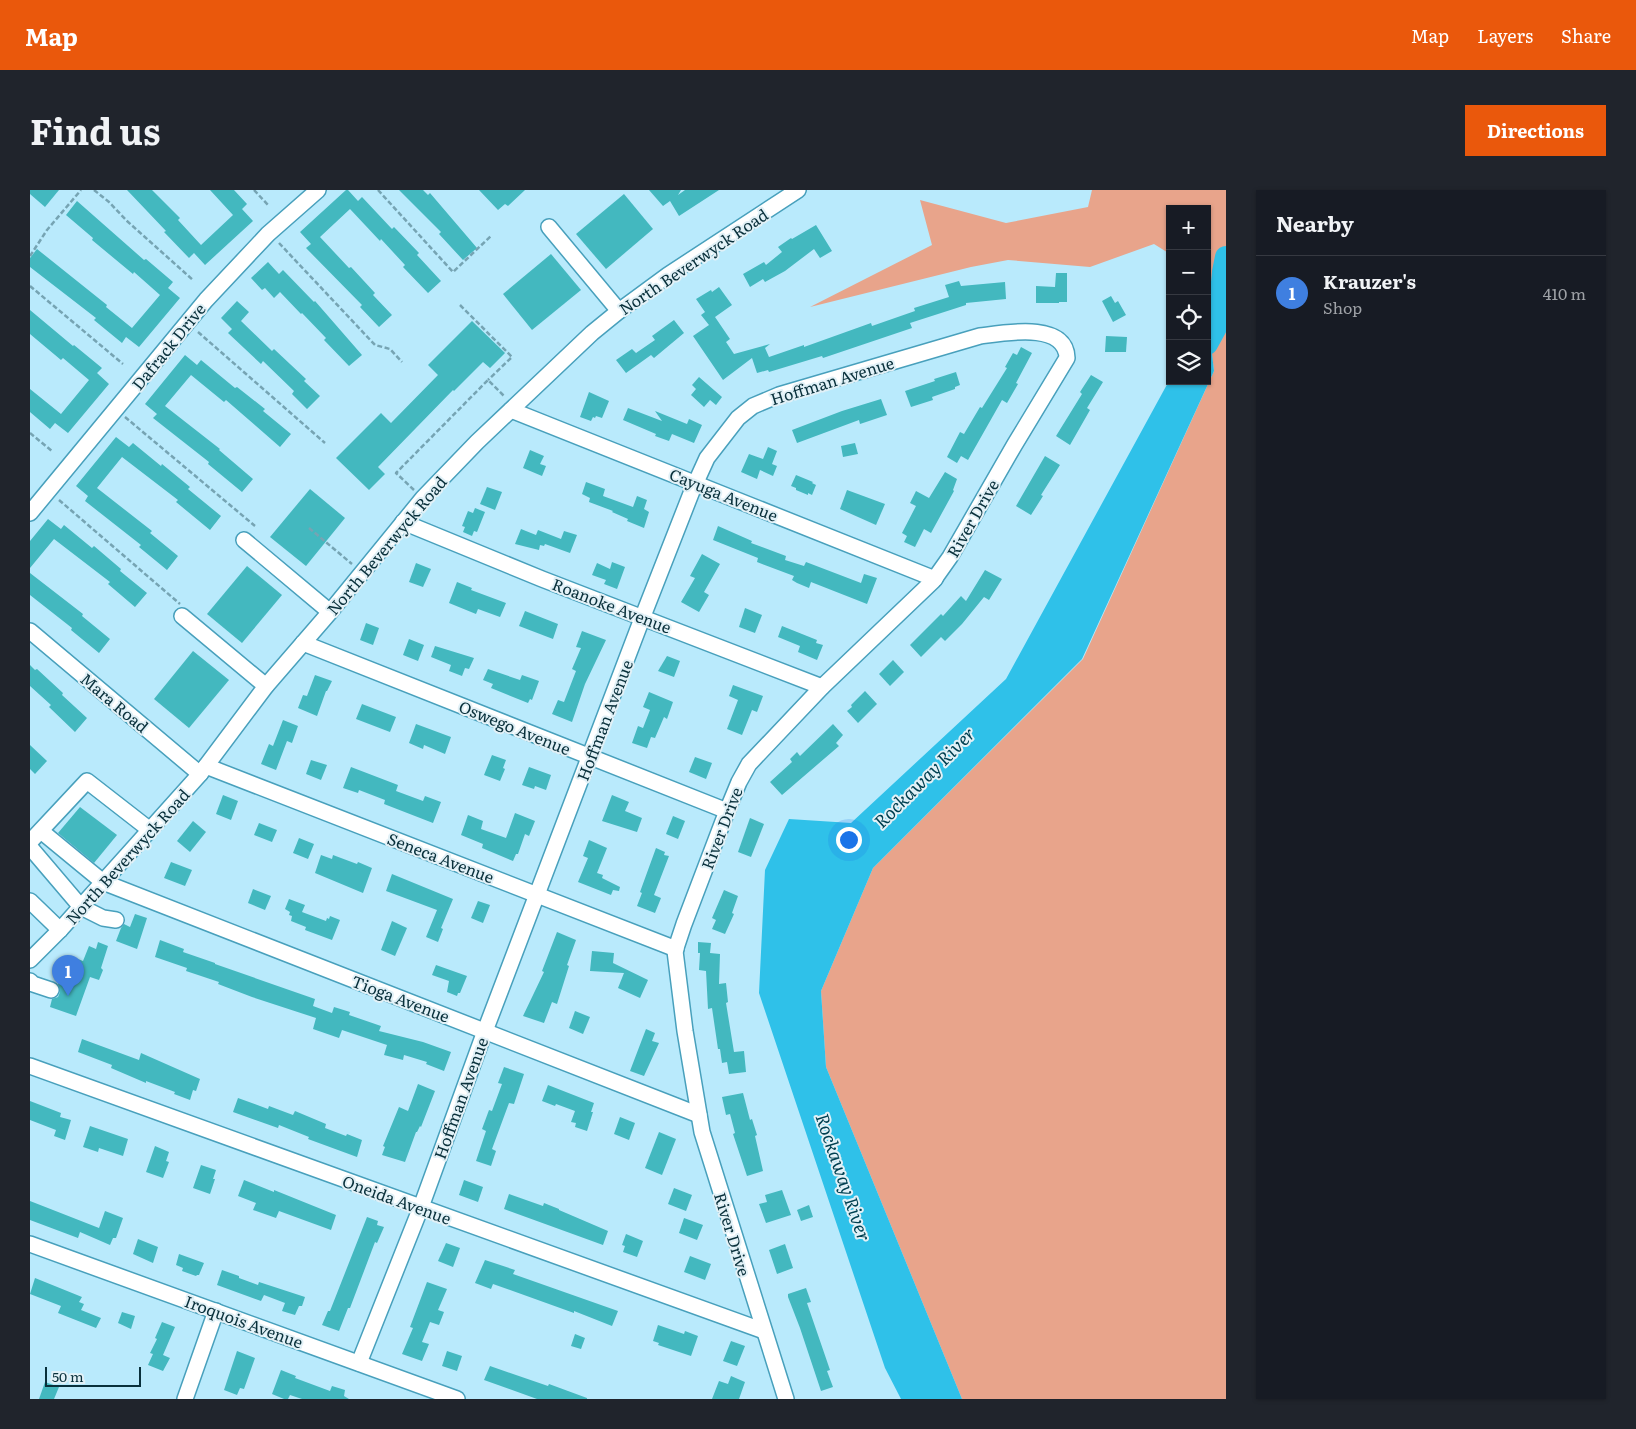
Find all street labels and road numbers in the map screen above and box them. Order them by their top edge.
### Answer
street label: North Beverwyck Road [614,202,773,320]
street label: Dafrack Drive [125,297,211,395]
street label: Hoffman Avenue [767,350,897,410]
street label: Cayuga Avenue [666,461,782,527]
street label: North Beverwyck Road [320,470,452,620]
street label: River Drive [940,475,1004,561]
street label: Roanoke Avenue [549,571,675,639]
street label: Hoffman Avenue [570,656,638,784]
street label: Mara Road [76,666,154,738]
street label: Oswego Avenue [456,694,574,760]
street label: North Beverwyck Road [59,783,195,929]
street label: River Drive [694,783,748,873]
street label: Seneca Avenue [384,826,498,888]
street label: Tioga Avenue [349,968,453,1028]
street label: Hoffman Avenue [427,1034,493,1162]
street label: Oneida Avenue [339,1168,455,1230]
street label: River Drive [709,1189,757,1279]
street label: Iroquois Avenue [182,1288,306,1354]

